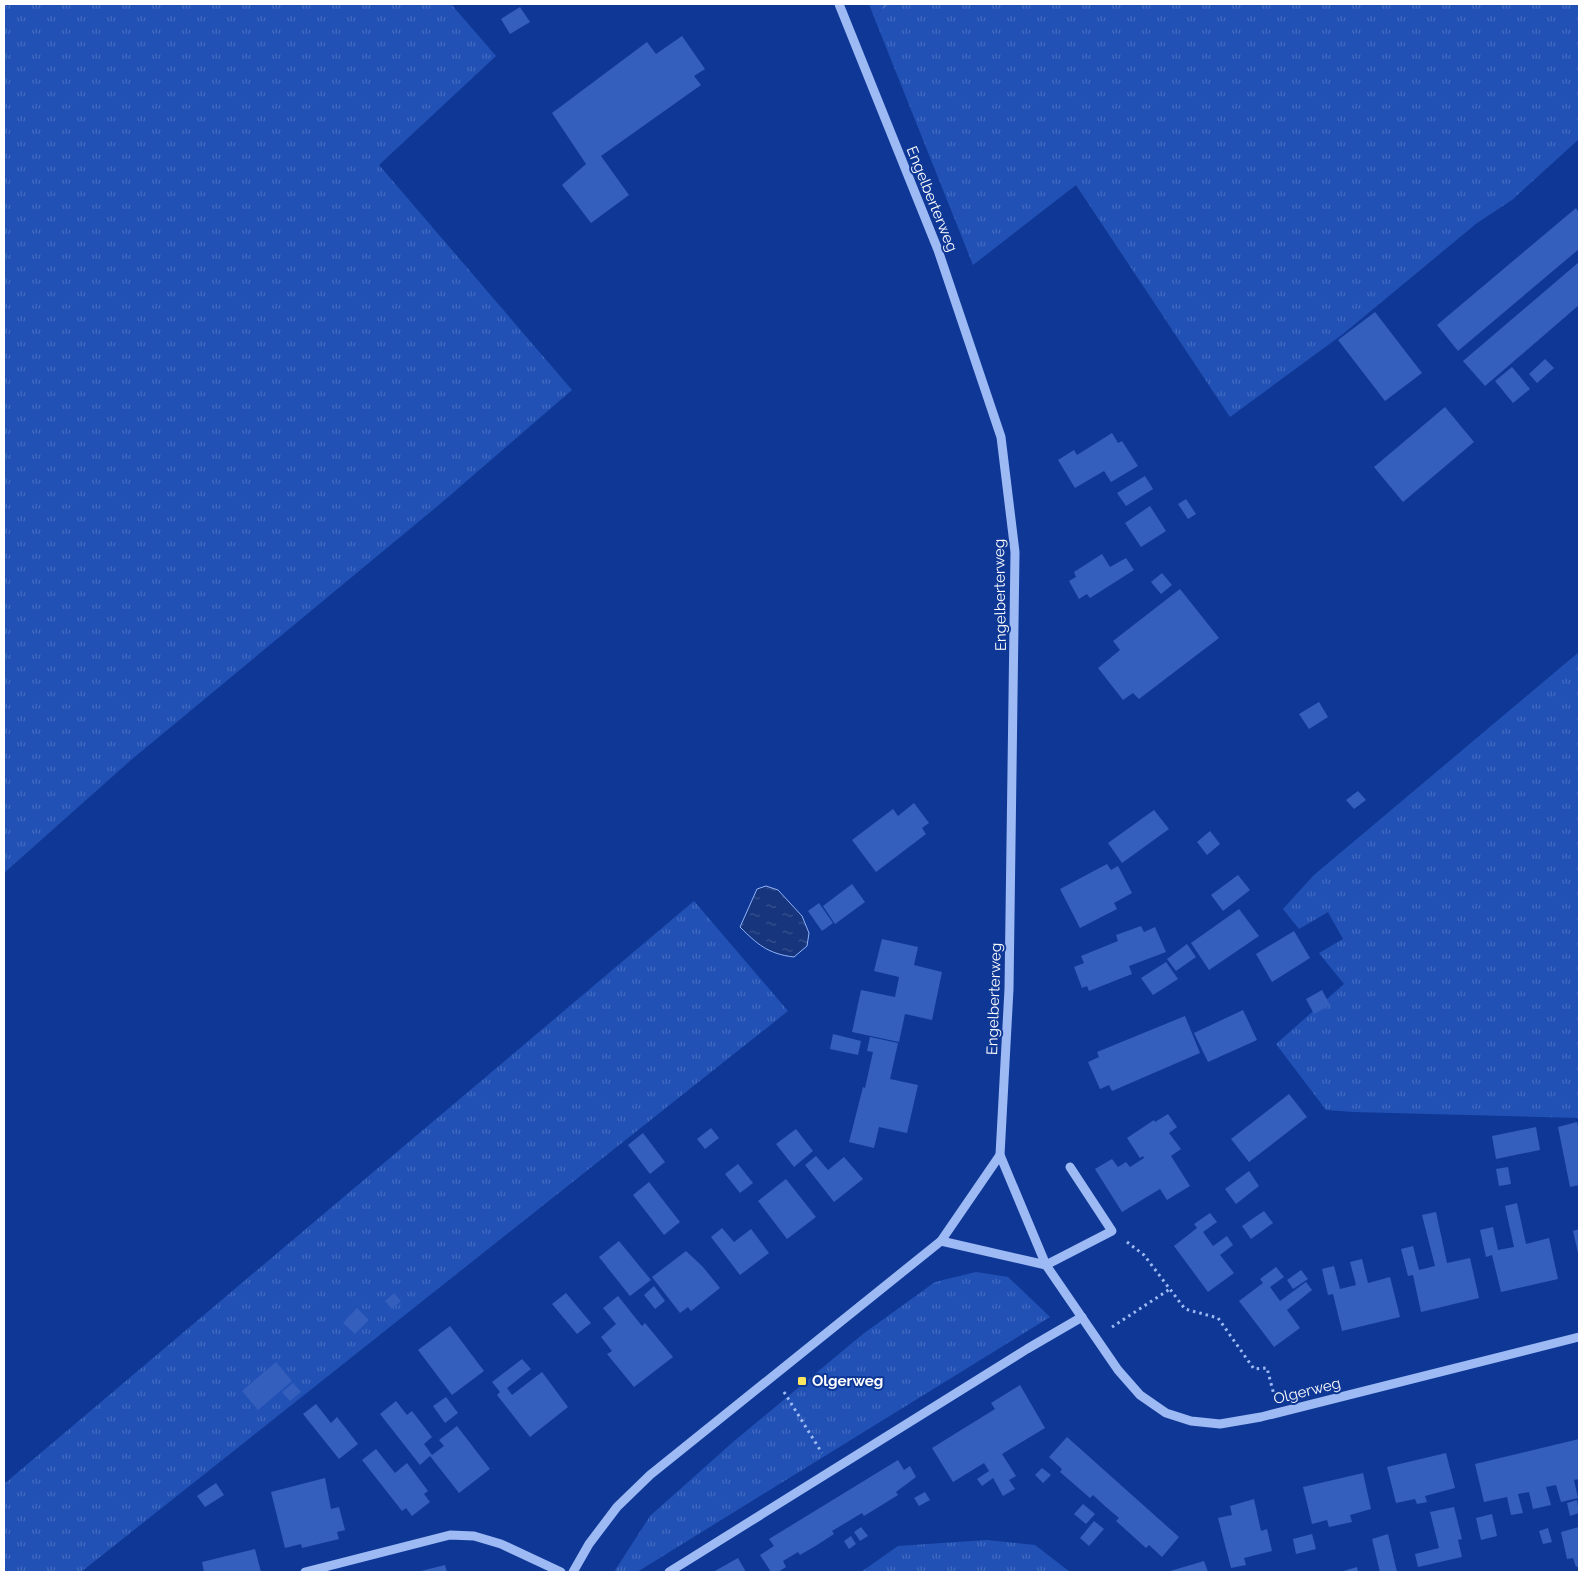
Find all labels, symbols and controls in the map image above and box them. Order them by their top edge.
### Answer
street label: Engelberterweg [903,144,961,254]
street label: Engelberterweg [990,539,1010,651]
street label: Engelberterweg [983,943,1005,1055]
place label: Olgerweg [812,1372,883,1390]
street label: Olgerweg [1271,1374,1343,1408]
marker: Olgerweg [796,1375,808,1387]

